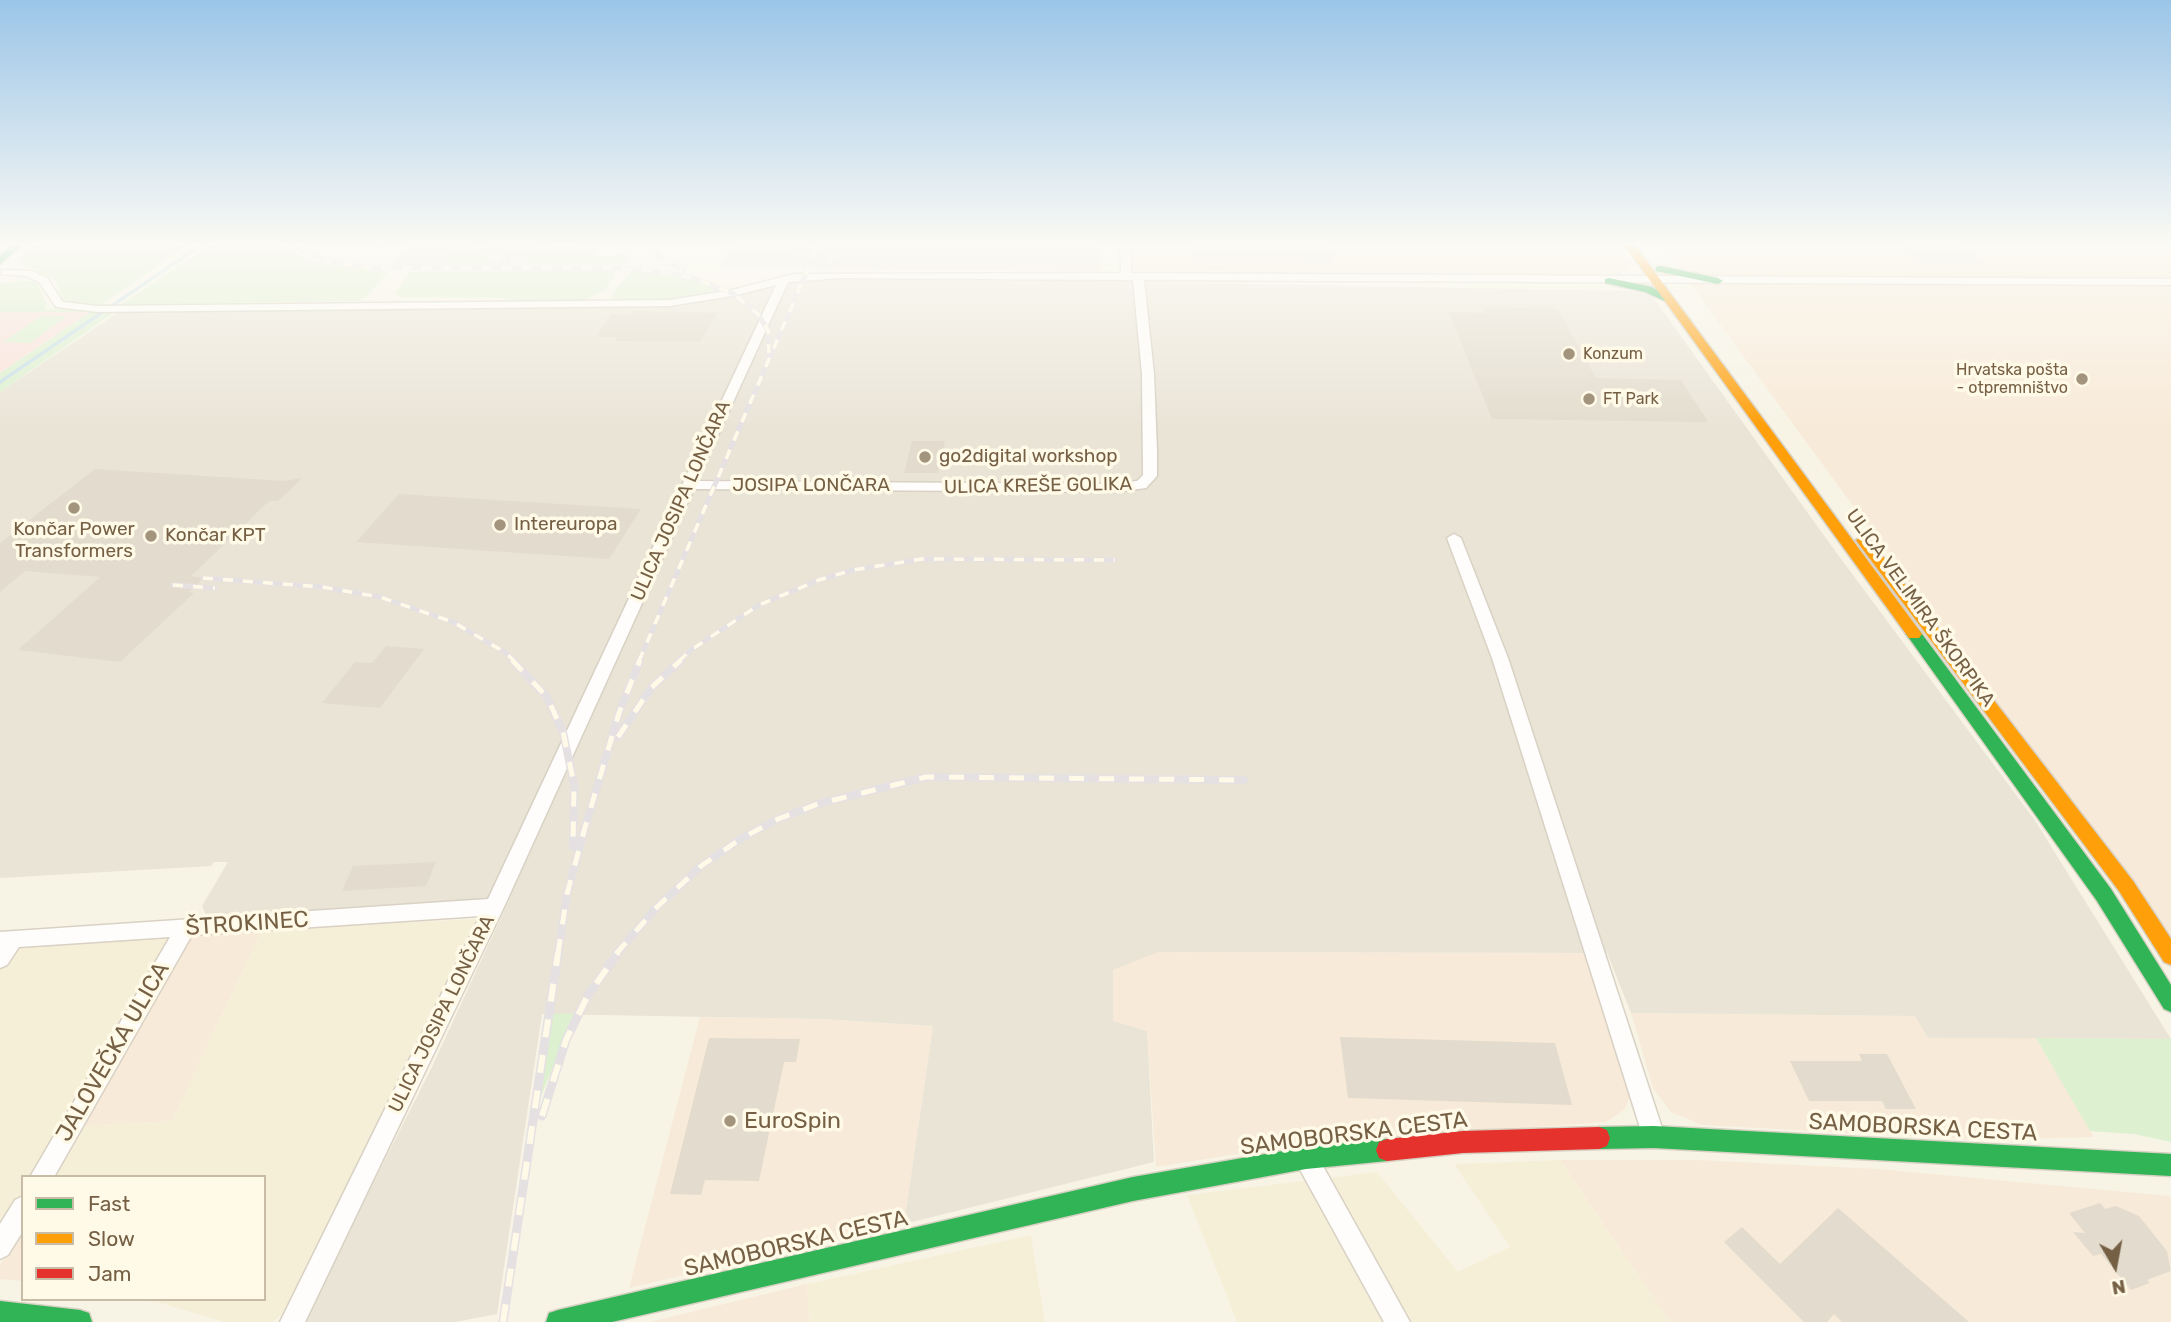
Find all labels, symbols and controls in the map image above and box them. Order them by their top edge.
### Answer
place label: Konzum [1583,344,1643,364]
marker: Konzum [1561,346,1577,362]
place label: Hrvatska pošta - otpremništvo [1956,360,2068,398]
marker: Hrvatska pošta - otpremništvo [2074,371,2090,387]
place label: FT Park [1603,389,1659,409]
marker: FT Park [1581,391,1597,407]
street label: ULICA JOSIPA LONČARA [626,397,736,605]
place label: go2digital workshop [939,446,1118,468]
marker: go2digital workshop [917,449,933,465]
street label: ULICA KREŠE GOLIKA [944,473,1132,499]
street label: JOSIPA LONČARA [732,475,890,497]
marker: Končar Power Transformers [66,500,82,516]
street label: ULICA VELIMIRA ŠKORPIKA [1841,505,1999,711]
place label: Intereuropa [514,514,617,536]
marker: Intereuropa [492,517,508,533]
place label: Končar Power Transformers [13,519,135,563]
place label: Končar KPT [165,525,266,547]
marker: Končar KPT [143,528,159,544]
street label: ŠTROKINEC [185,906,309,942]
street label: ULICA JOSIPA LONČARA [384,912,500,1116]
street label: JALOVEČKA ULICA [50,957,176,1147]
street label: SAMOBORSKA CESTA [1239,1106,1469,1162]
place label: EuroSpin [744,1107,841,1135]
street label: SAMOBORSKA CESTA [1808,1108,2038,1148]
marker: EuroSpin [722,1113,738,1129]
legend [21,1175,266,1301]
text: Fast [88,1191,130,1216]
street label: SAMOBORSKA CESTA [681,1205,911,1283]
text: Slow [88,1226,135,1251]
north arrow [2080,1231,2150,1301]
text: Jam [88,1261,132,1286]
text: N [2110,1275,2127,1300]

